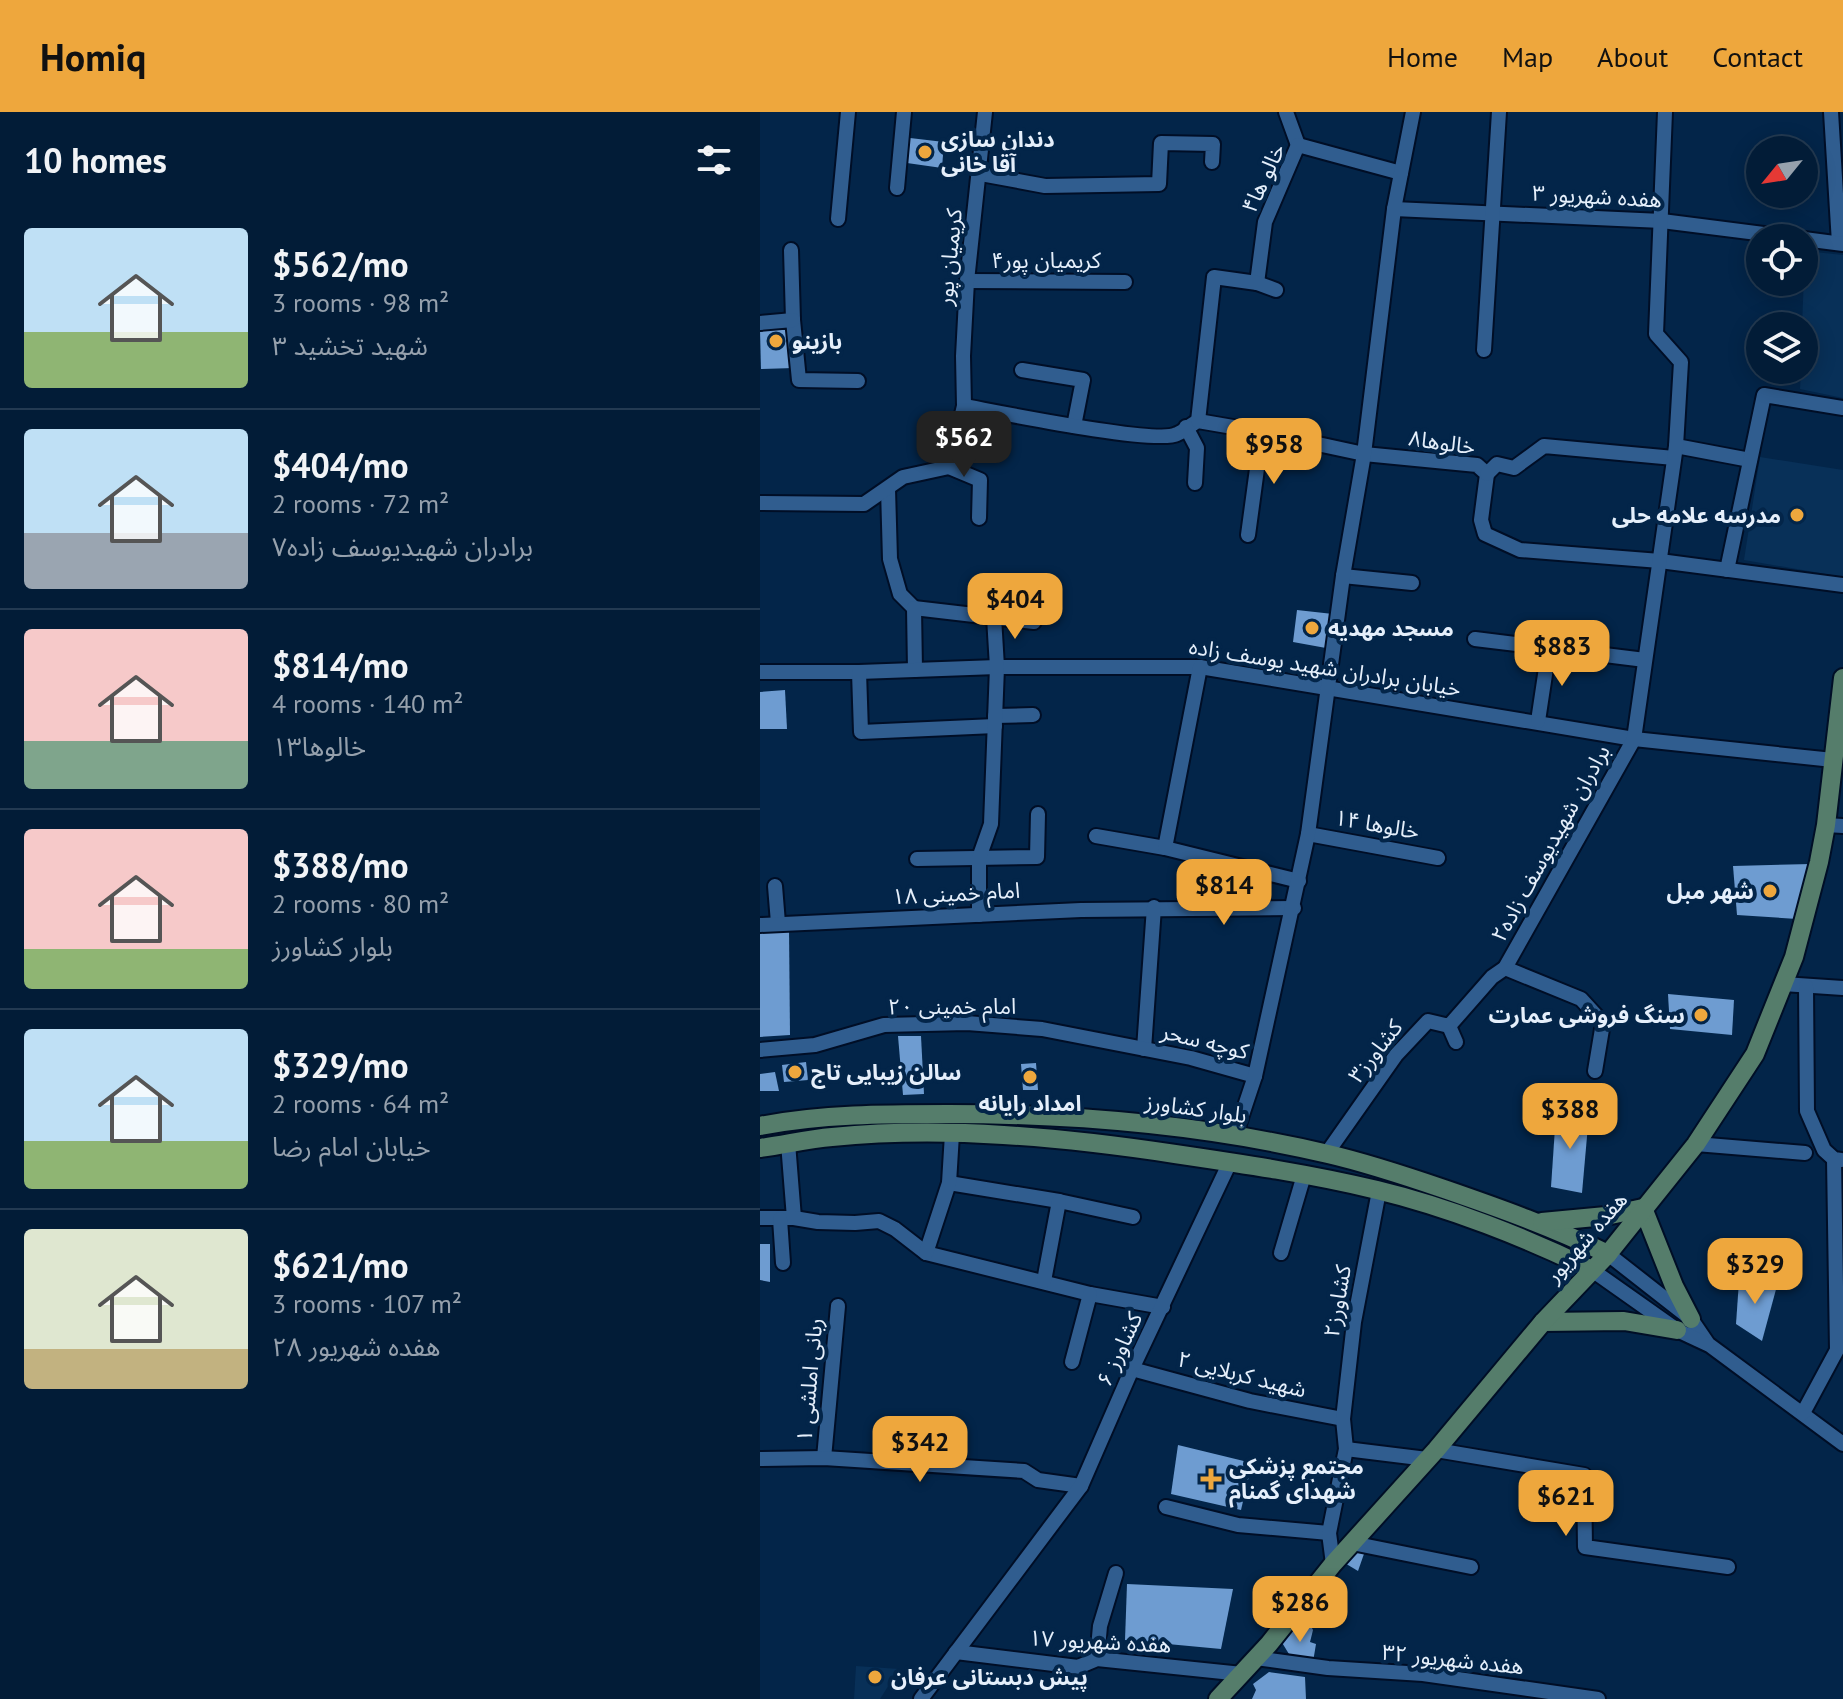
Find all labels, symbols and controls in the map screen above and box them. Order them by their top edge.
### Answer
text: Homiq [40,32,146,81]
text: Home [1387,38,1458,75]
text: Map [1502,38,1553,75]
text: About [1597,38,1668,75]
text: Contact [1712,38,1803,75]
place label: دندان سازی آقا خانی [941,125,1055,178]
north arrow [1746,136,1818,208]
map controls [1746,136,1818,384]
text: 10 homes [24,138,167,182]
icon: filters [692,138,736,182]
street label: خالو ها۴ [1235,139,1291,217]
marker: دندان سازی آقا خانی [916,143,934,161]
street label: هفده شهریور ۳ [1531,179,1663,213]
street label: کریمیان پور [930,206,969,308]
button: locate [1746,224,1818,296]
text: $562/mo [272,242,409,286]
street label: کریمیان پور۴ [991,246,1102,275]
icon: home [88,260,184,356]
text: 3 rooms · 98 m² [272,286,449,319]
button: layers [1746,312,1818,384]
place label: بازینو [792,327,842,355]
text: شهید تخشید ۳ [272,329,428,362]
marker: بازینو [767,332,785,350]
pin: $562 [917,411,1011,479]
pin: $958 [1227,418,1321,486]
text: $562 [935,420,993,453]
street label: خالوها۸ [1407,423,1477,461]
text: $958 [1245,427,1303,460]
text: $404/mo [272,443,409,487]
icon: home [88,461,184,557]
text: 2 rooms · 72 m² [272,487,449,520]
place label: مدرسه علامه حلی [1612,501,1781,529]
marker: مدرسه علامه حلی [1788,506,1806,524]
text: برادران شهیدیوسف زاده۷ [272,530,533,563]
pin: $404 [968,573,1062,641]
text: $404 [986,582,1044,615]
place label: مسجد مهدیه [1328,614,1454,642]
marker: مسجد مهدیه [1303,619,1321,637]
pin: $883 [1515,620,1609,688]
text: $883 [1533,629,1591,662]
street label: خیابان برادران شهید یوسف زاده [1187,632,1463,702]
text: $814/mo [272,643,409,687]
icon: home [88,661,184,757]
text: 4 rooms · 140 m² [272,687,464,720]
text: خالوها۱۳ [272,730,366,763]
street label: برادران شهیدیوسف زاده۲ [1484,740,1616,946]
street label: خالوها ۱۴ [1332,803,1422,845]
text: $388/mo [272,843,409,887]
pin: $814 [1177,859,1271,927]
icon: home [88,861,184,957]
text: $814 [1195,868,1253,901]
street label: امام خمینی ۱۸ [891,876,1021,913]
place label: شهر مبل [1666,877,1754,905]
marker: شهر مبل [1761,882,1779,900]
text: 2 rooms · 80 m² [272,887,449,920]
text: بلوار کشاورز [272,930,393,963]
street label: امام خمینی ۲۰ [888,992,1016,1023]
place label: سنگ فروشی عمارت [1489,1001,1685,1029]
marker: سنگ فروشی عمارت [1692,1006,1710,1024]
street label: کشاورز۳ [1342,1013,1409,1088]
street label: کوچه سحر [1157,1016,1252,1067]
text: $329/mo [272,1043,409,1087]
place label: سالن زیبایی تاج [811,1058,961,1089]
icon: home [88,1061,184,1157]
marker: سالن زیبایی تاج [786,1063,804,1081]
marker: امداد رایانه [1021,1068,1039,1086]
pin: $388 [1523,1083,1617,1151]
text: 2 rooms · 64 m² [272,1087,449,1120]
street label: بلوار کشاورز [1142,1087,1249,1129]
place label: امداد رایانه [979,1089,1081,1117]
text: $388 [1541,1092,1599,1125]
text: خیابان امام رضا [272,1130,431,1163]
street label: هفده شهریور [1538,1186,1633,1289]
pin: $329 [1708,1238,1802,1306]
text: $621/mo [272,1243,409,1287]
text: $329 [1726,1247,1784,1280]
icon: home [88,1261,184,1357]
street label: کشاورز۲ [1317,1262,1357,1339]
text: 3 rooms · 107 m² [272,1287,462,1320]
street label: کشاورز ۶ [1090,1307,1149,1391]
street label: ربانی املشی ۱ [790,1317,828,1443]
text: هفده شهریور ۲۸ [272,1330,440,1363]
street label: شهید کربلایی ۲ [1175,1344,1309,1404]
pin: $342 [873,1416,967,1484]
text: $342 [891,1425,949,1458]
place label: مجتمع پزشکی شهدای گمنام [1229,1452,1364,1508]
marker: مجتمع پزشکی شهدای گمنام [1200,1468,1222,1490]
pin: $621 [1519,1470,1613,1538]
text: $621 [1537,1479,1595,1512]
pin: $286 [1253,1576,1347,1644]
text: $286 [1271,1585,1329,1618]
street label: هفده شهریور ۱۷ [1028,1623,1172,1659]
street label: هفده شهریور ۳۲ [1381,1638,1525,1680]
place label: پیش دبستانی عرفان [891,1663,1088,1692]
marker: پیش دبستانی عرفان [866,1668,884,1686]

